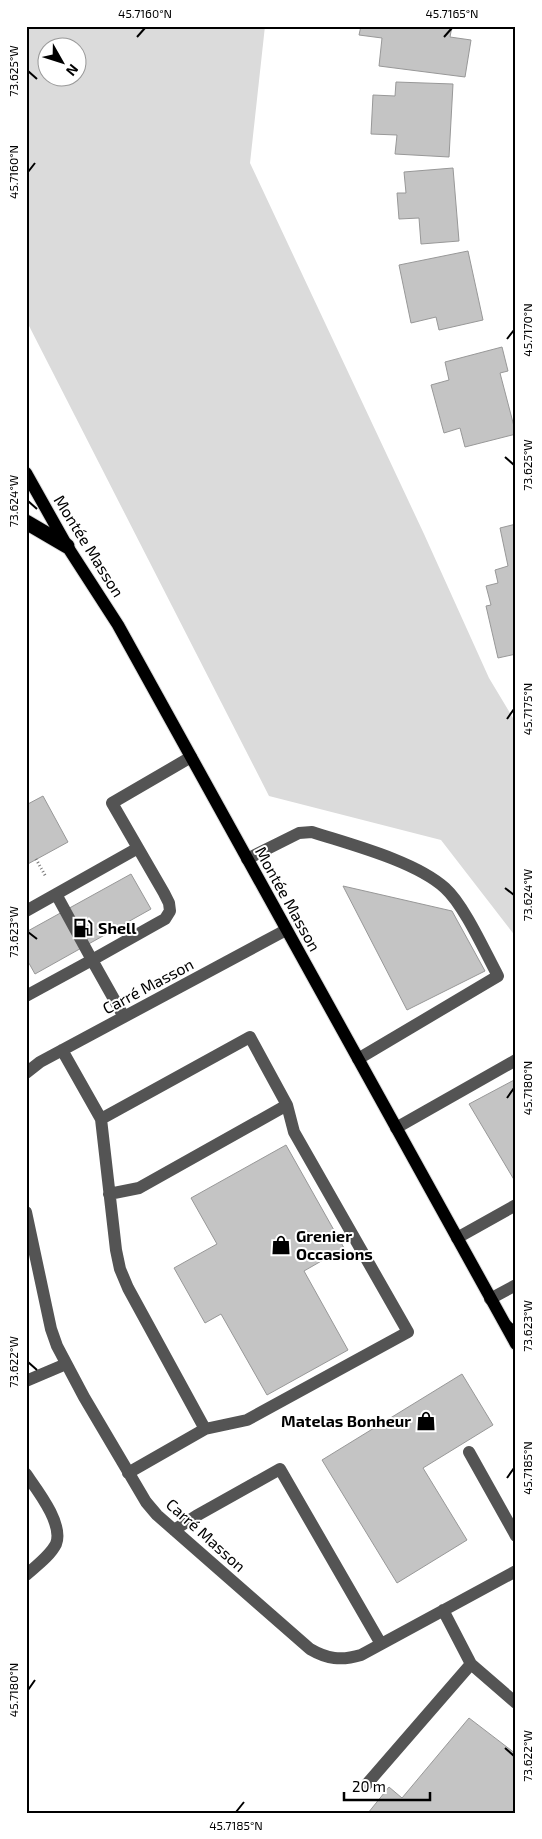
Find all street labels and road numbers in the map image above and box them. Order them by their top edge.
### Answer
street label: Montée Masson [50,491,128,600]
street label: Montée Masson [252,843,325,954]
street label: Carré Masson [99,954,196,1017]
street label: Carré Masson [163,1494,250,1575]

